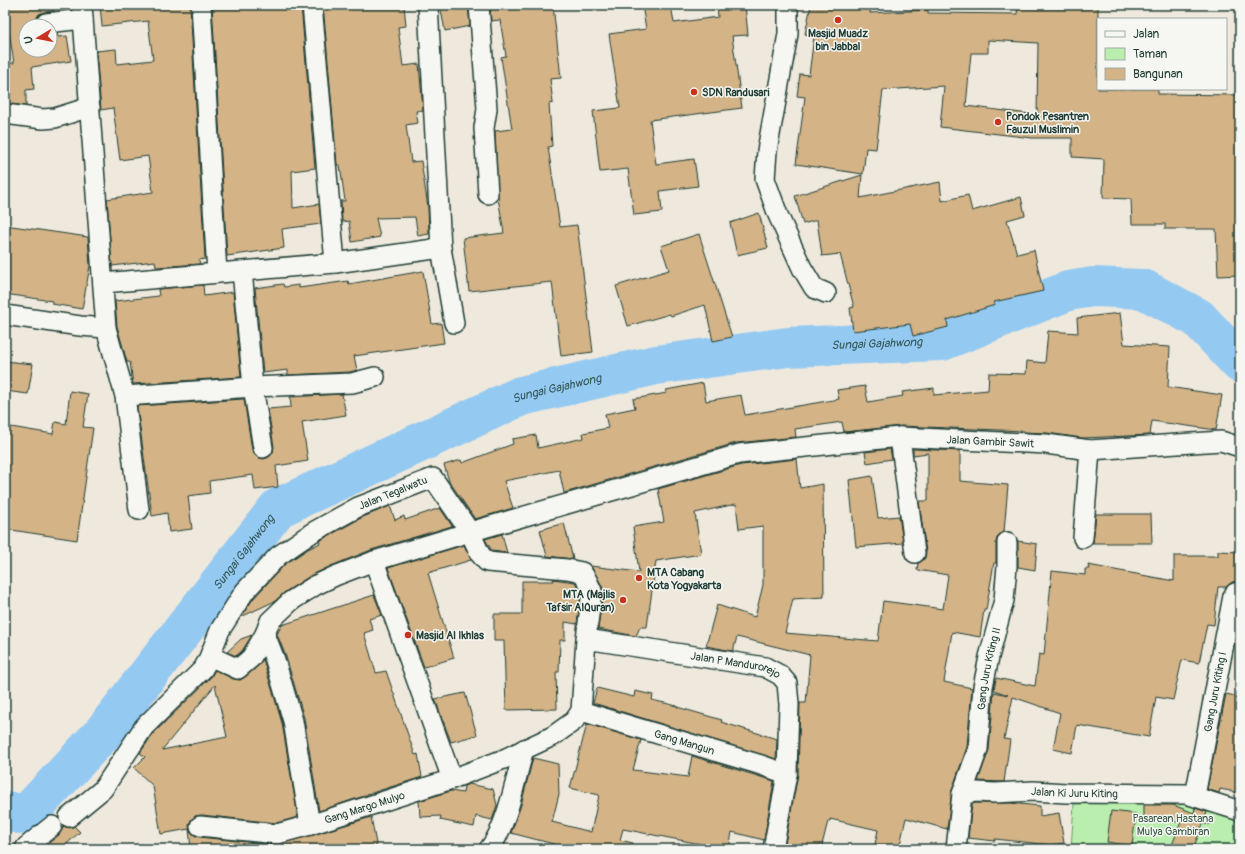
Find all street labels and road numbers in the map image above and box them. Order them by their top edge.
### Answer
street label: Jalan Gambir Sawit [946,433,1035,450]
street label: Jalan Tegalwatu [357,473,429,513]
street label: Gang Juru Kiting II [975,626,1003,711]
street label: Jalan P Mandurorejo [690,649,783,681]
street label: Gang Juru Kiting I [1201,651,1229,733]
street label: Gang Mangun [653,727,716,757]
street label: Jalan Ki Juru Kiting [1031,784,1118,800]
street label: Gang Margo Mulyo [323,788,407,826]

